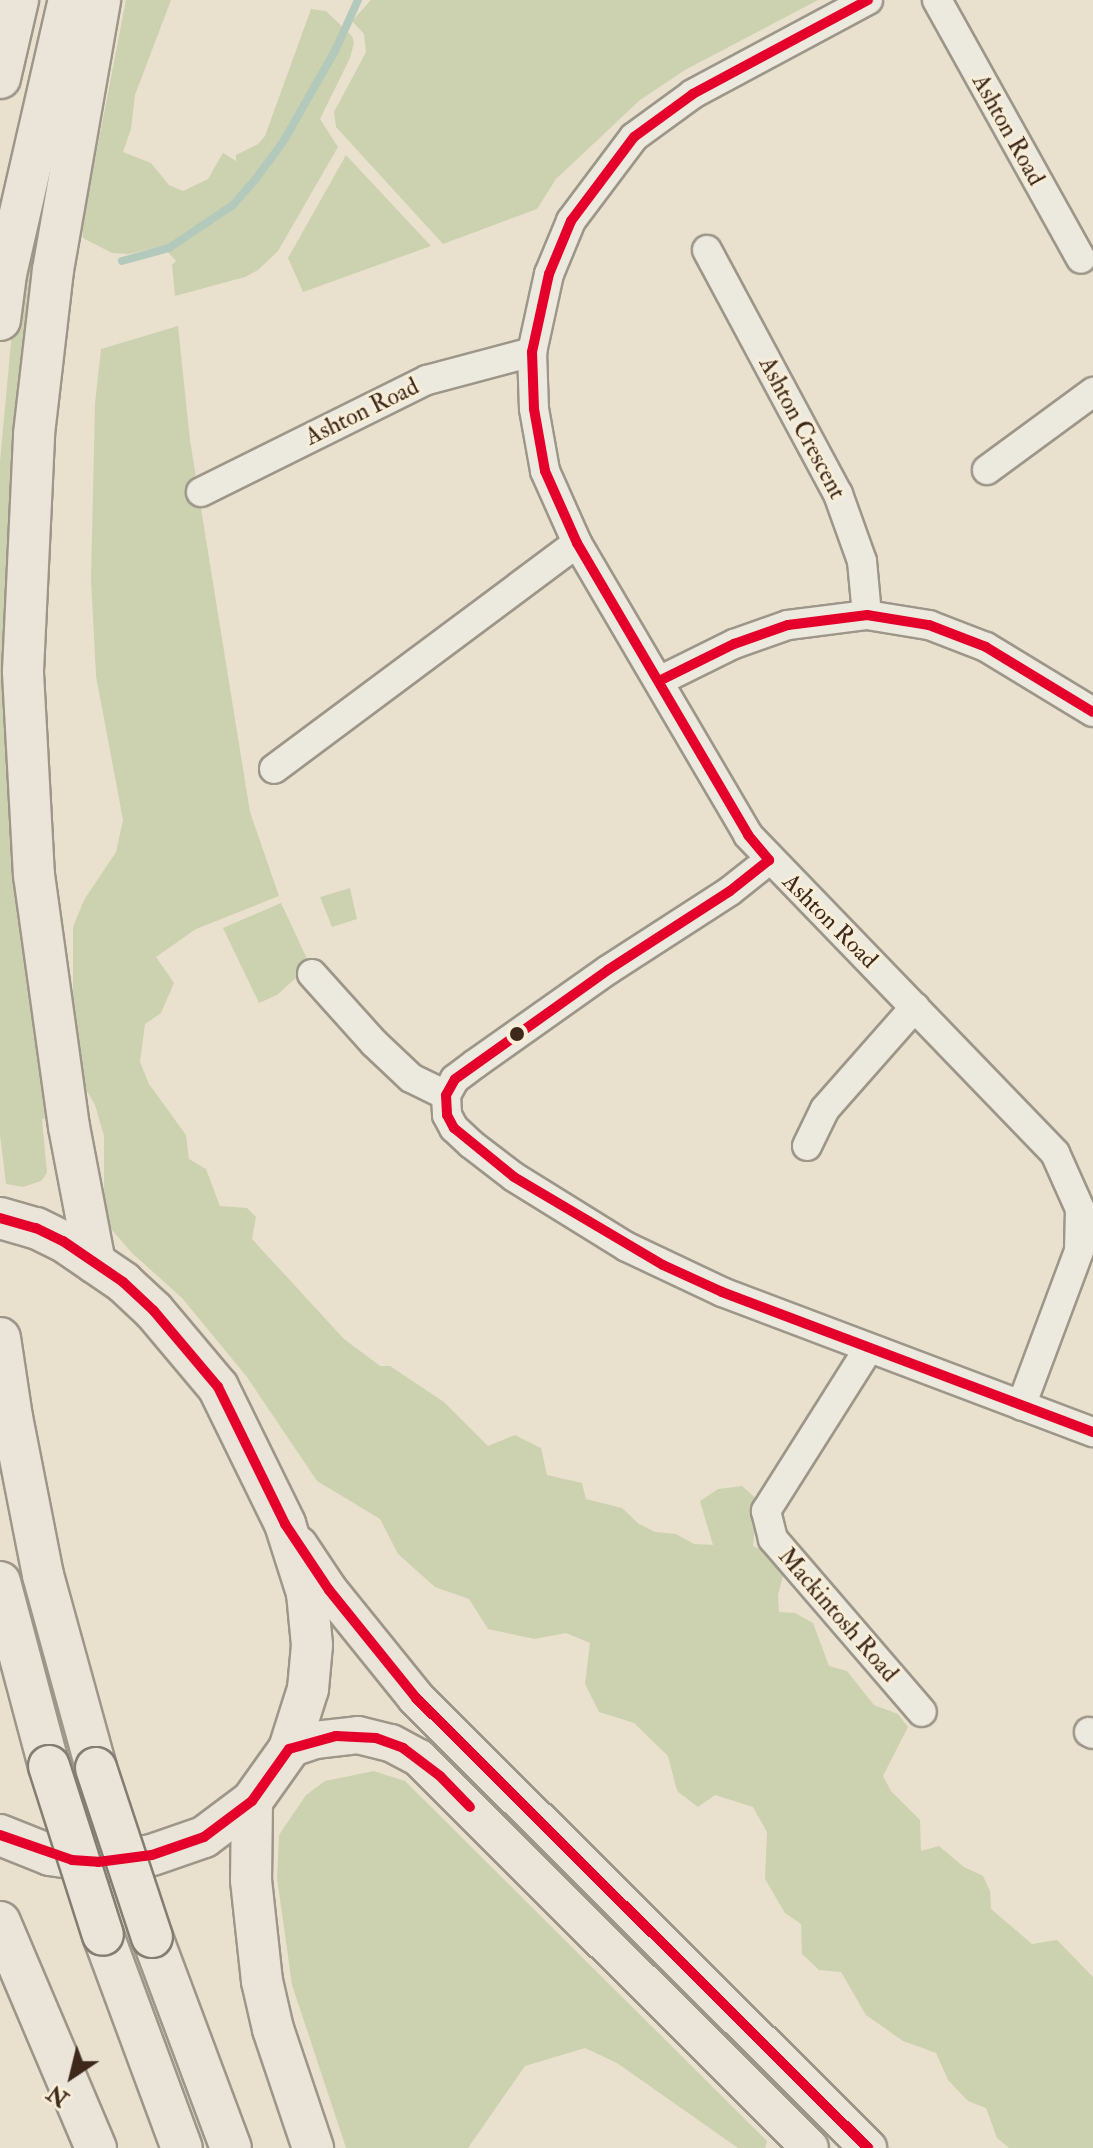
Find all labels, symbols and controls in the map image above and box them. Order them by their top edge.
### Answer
street label: Ashton Road [966,69,1050,191]
street label: Ashton Crescent [752,352,852,504]
street label: Ashton Road [301,372,423,452]
street label: Ashton Road [776,867,884,975]
unlabelled marker [509,1026,525,1042]
street label: Mackintosh Road [772,1542,904,1688]
north arrow [32,2036,112,2116]
text: N [42,2079,74,2113]

